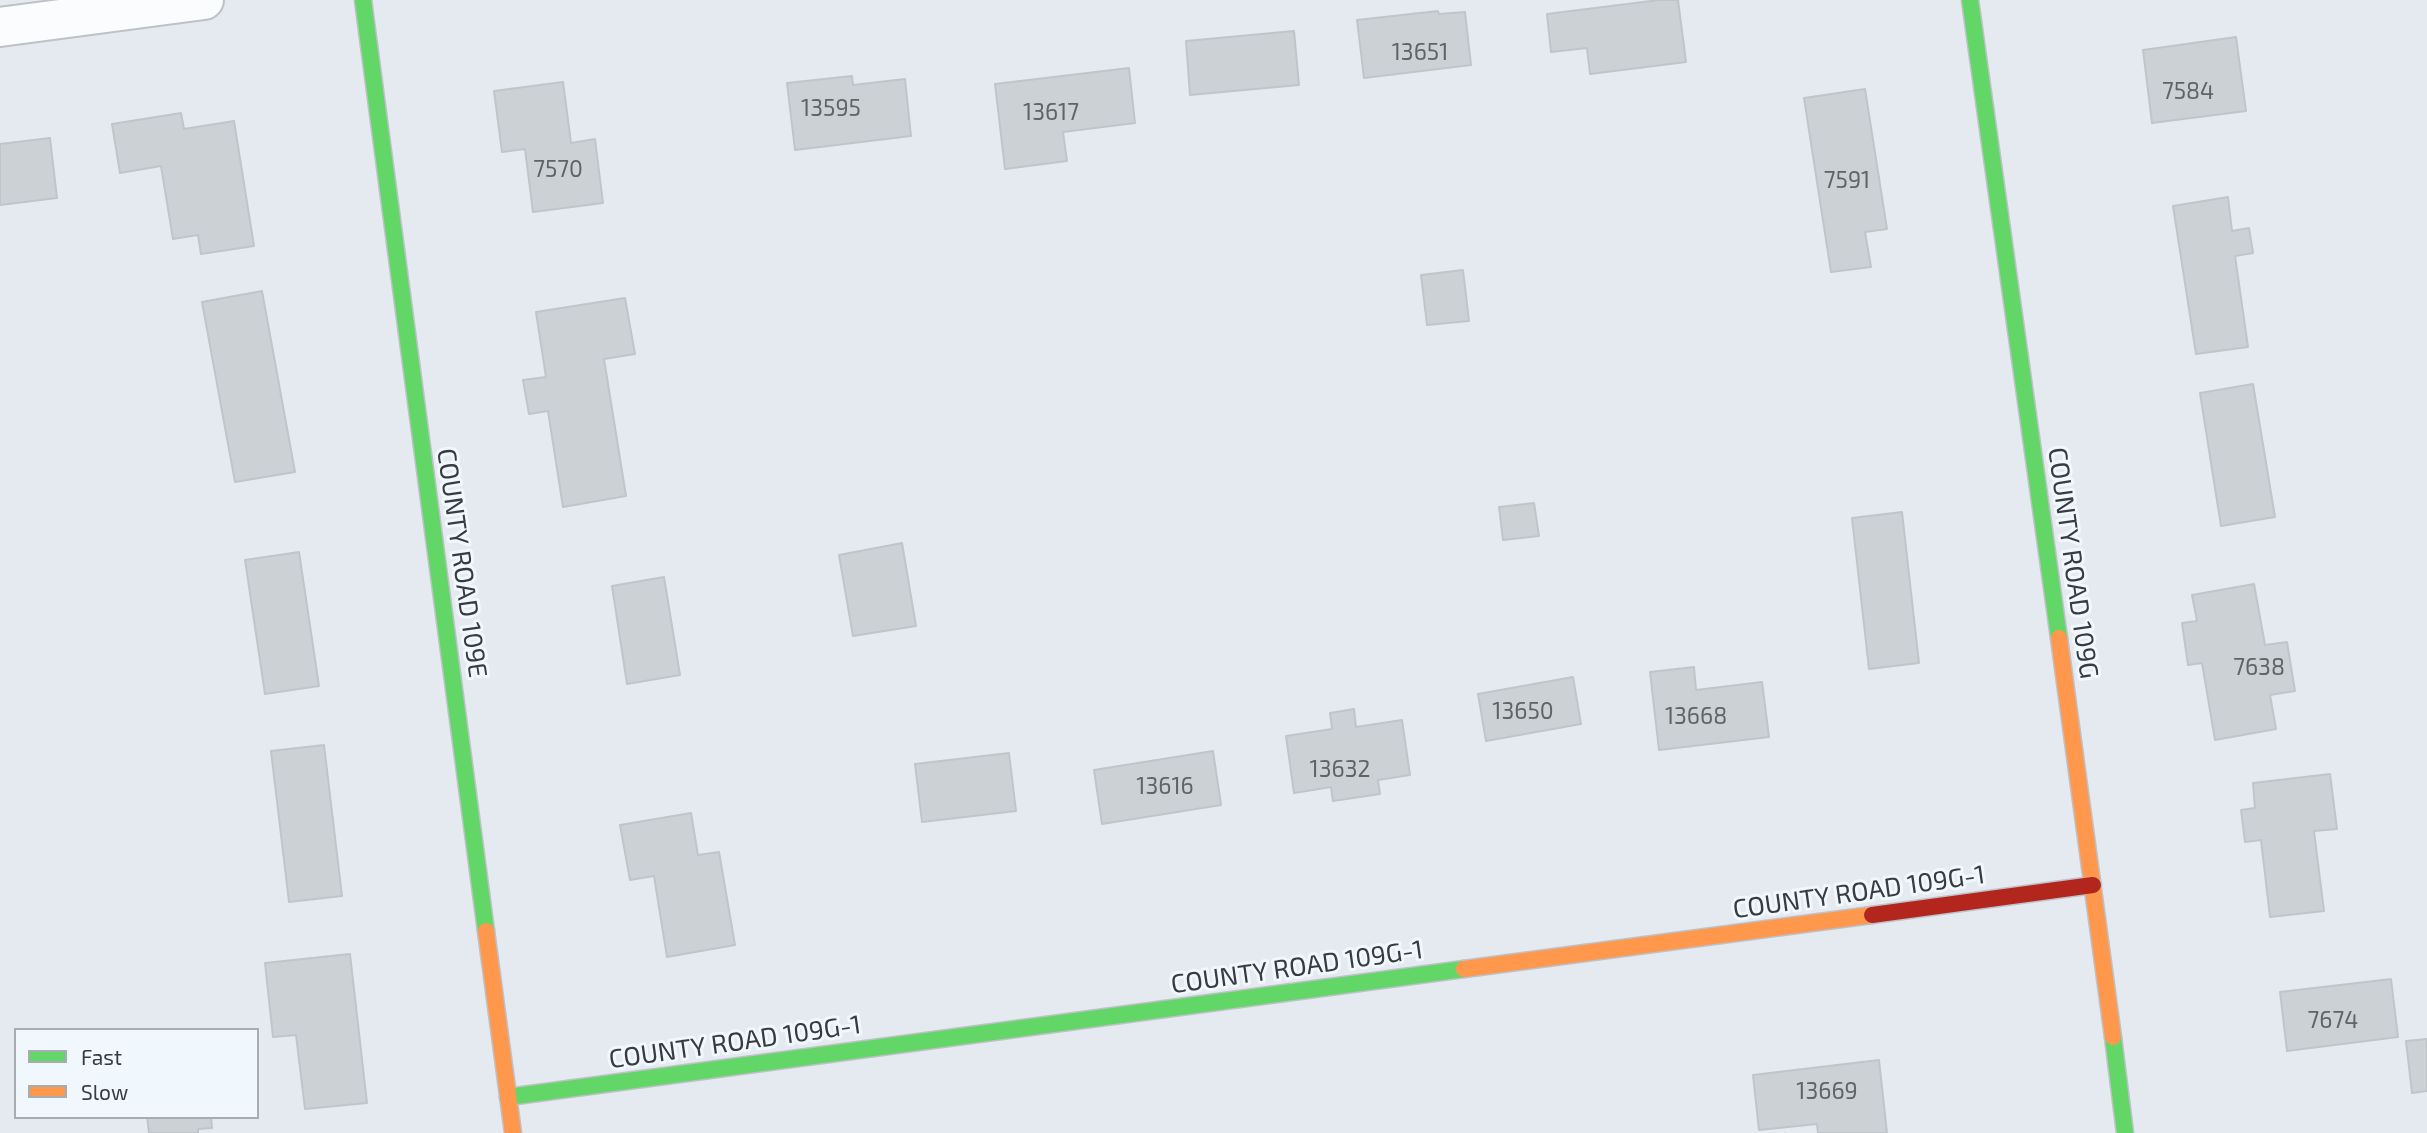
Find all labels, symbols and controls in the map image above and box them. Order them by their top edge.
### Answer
house number: 13651 [1392,38,1448,66]
house number: 7584 [2162,77,2214,105]
house number: 13595 [801,94,861,122]
house number: 13617 [1023,98,1079,126]
house number: 7570 [533,155,583,183]
house number: 7591 [1824,166,1870,194]
street label: COUNTY ROAD 109G [2041,445,2105,681]
street label: COUNTY ROAD 109E [430,446,494,680]
house number: 7638 [2233,653,2285,681]
house number: 13650 [1492,697,1554,725]
house number: 13668 [1665,702,1727,730]
house number: 13632 [1310,755,1370,783]
house number: 13616 [1136,772,1194,800]
street label: COUNTY ROAD 109G-1 [1731,859,1987,925]
street label: COUNTY ROAD 109G-1 [1169,934,1425,1000]
house number: 7674 [2308,1006,2358,1034]
street label: COUNTY ROAD 109G-1 [607,1009,863,1075]
legend [14,1028,259,1119]
text: Fast [81,1044,122,1069]
house number: 13669 [1796,1077,1858,1105]
text: Slow [81,1079,128,1104]

